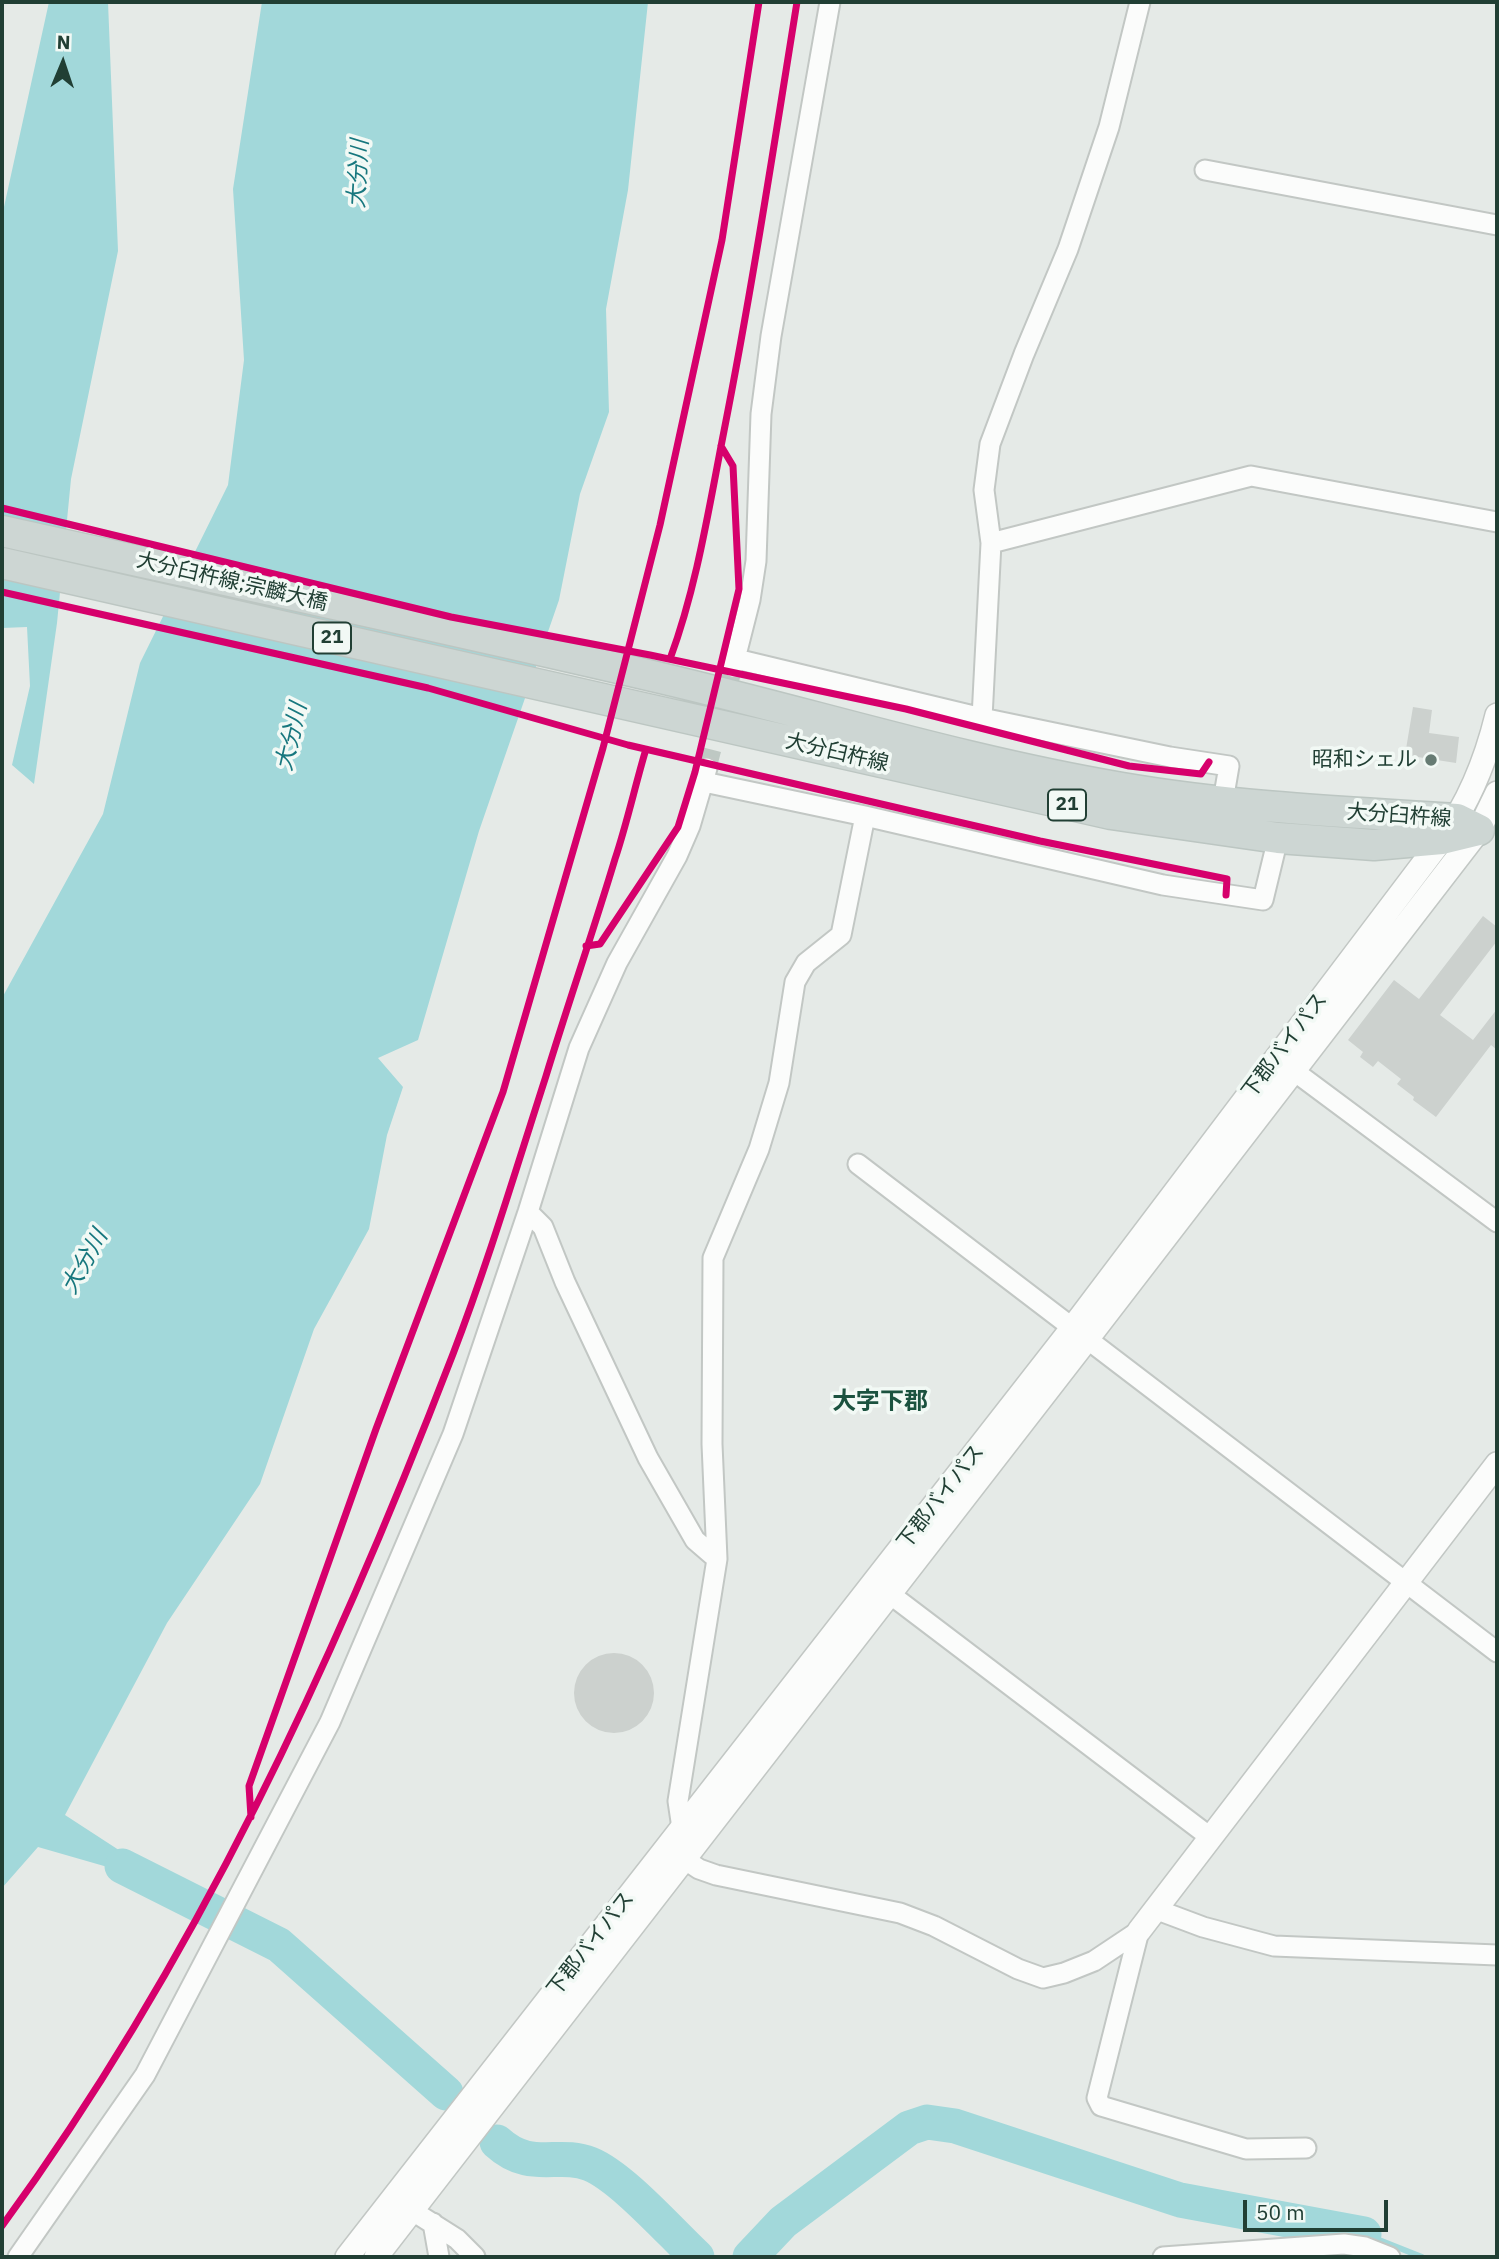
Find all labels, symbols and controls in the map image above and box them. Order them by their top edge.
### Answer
north arrow [28,28,98,98]
text: N [56,30,71,54]
water label: 大分川 [343,139,375,209]
street label: 大分臼杵線;宗麟大橋 [134,548,330,616]
road number: 21 [313,622,351,653]
water label: 大分川 [271,700,313,774]
street label: 大分臼杵線 [783,729,891,777]
place label: 昭和シェル [1312,747,1417,773]
marker: 昭和シェル [1423,752,1439,768]
road number: 21 [1048,790,1086,820]
street label: 大分臼杵線 [1346,800,1452,832]
street label: 下郡バイパス [1237,988,1333,1104]
water label: 大分川 [56,1225,114,1299]
district label: 大字下郡 [832,1388,928,1416]
street label: 下郡バイパス [892,1440,990,1554]
street label: 下郡バイパス [542,1887,640,2001]
scale bar [1247,2186,1392,2230]
text: 50 m [1256,2198,1305,2226]

